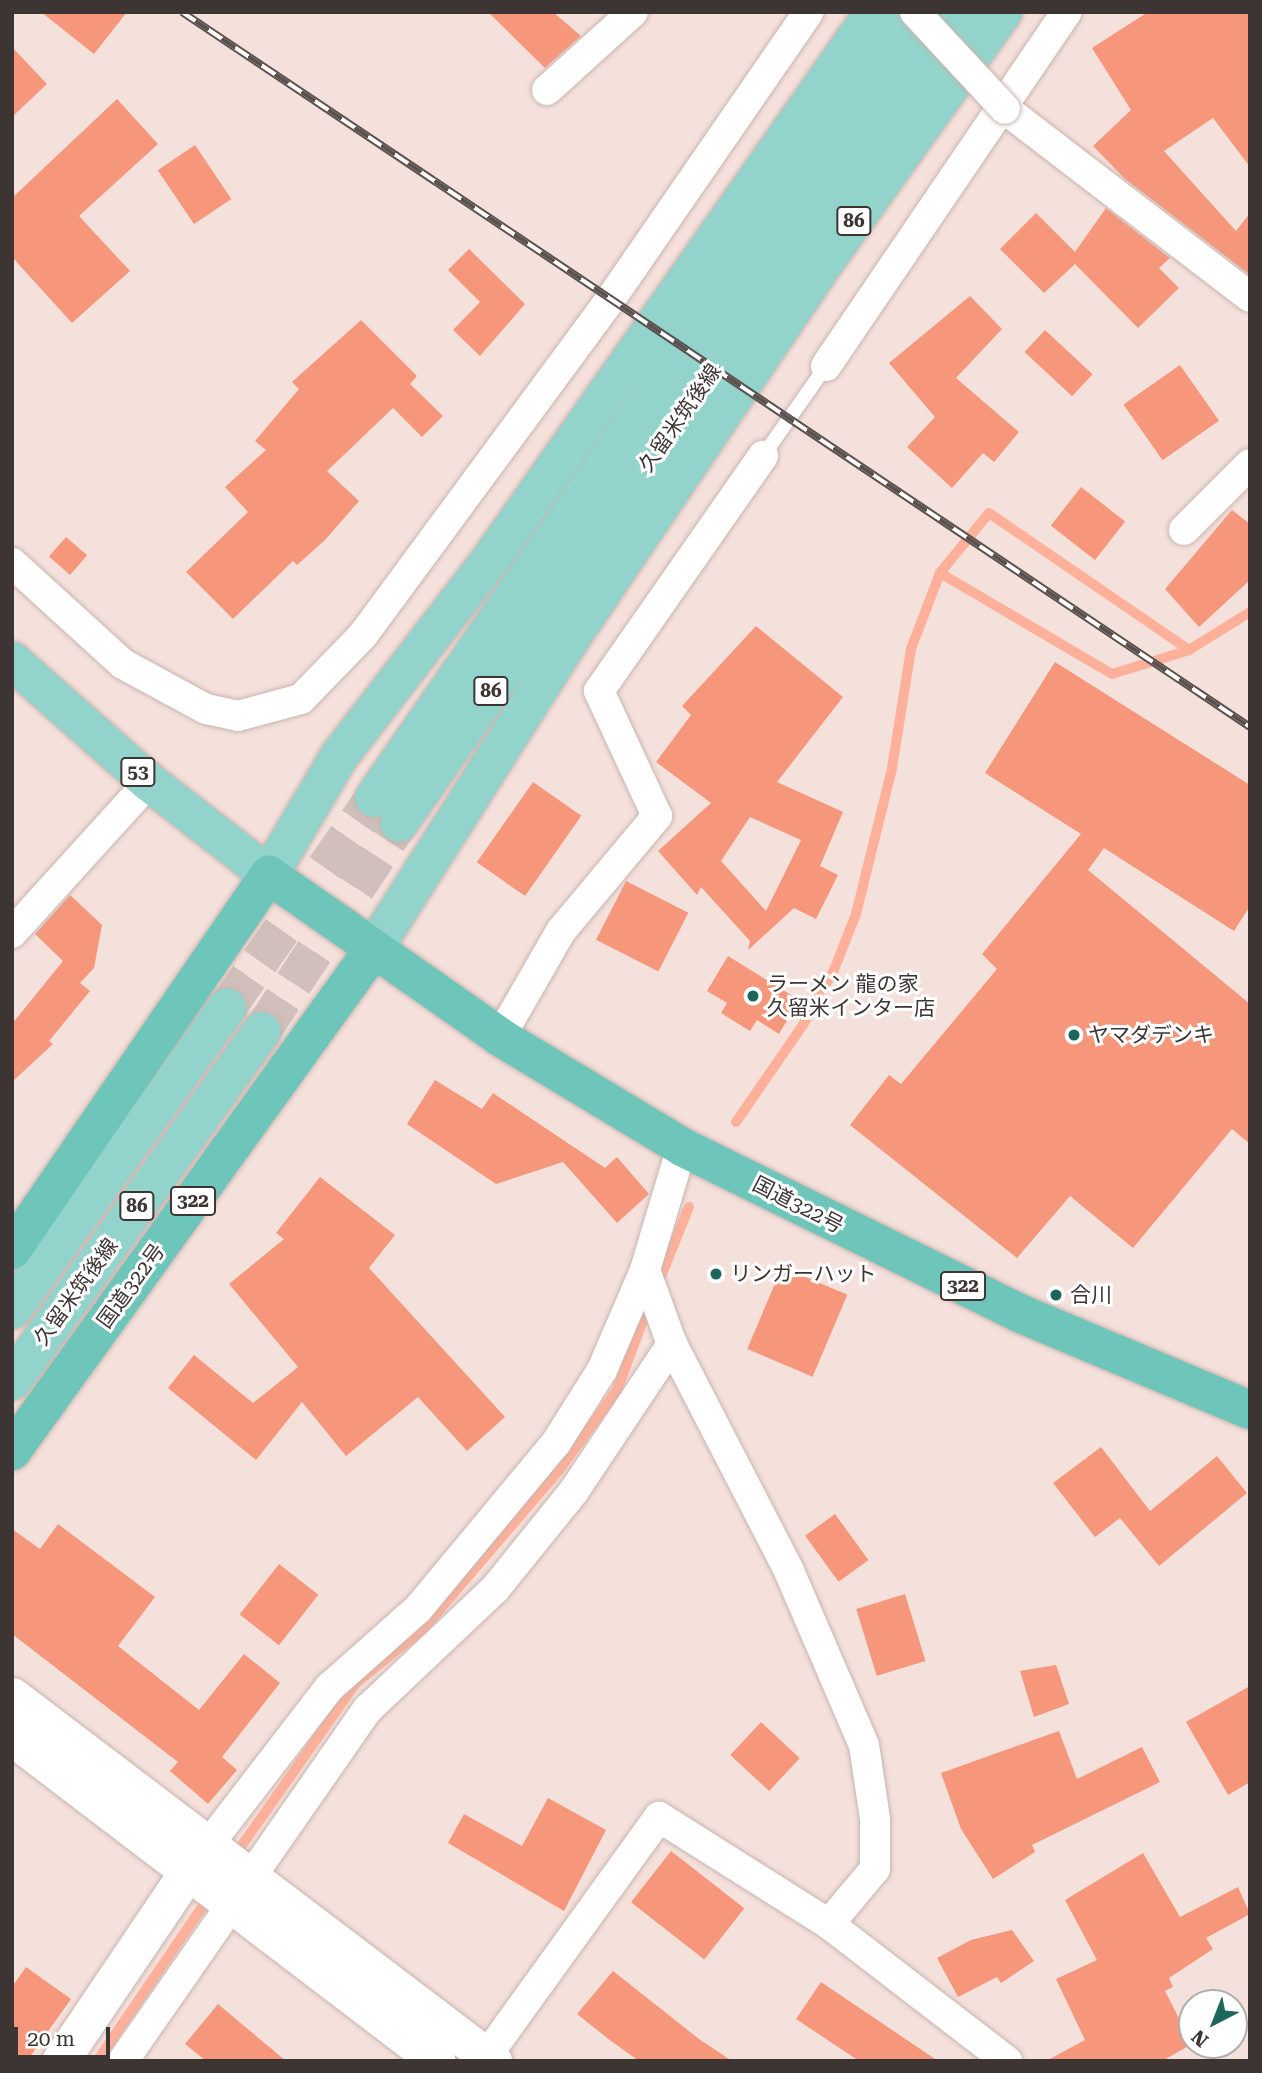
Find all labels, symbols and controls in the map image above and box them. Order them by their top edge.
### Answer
road number: 86 [835,206,873,236]
street label: 久留米筑後線 [634,359,726,477]
road number: 86 [472,676,510,706]
road number: 53 [119,757,157,788]
place label: ラーメン 龍の家 久留米インター店 [767,971,935,1021]
marker: ラーメン 龍の家 久留米インター店 [745,988,761,1004]
place label: ヤマダデンキ [1088,1022,1214,1048]
marker: ヤマダデンキ [1066,1027,1082,1043]
street label: 国道322号 [748,1171,848,1239]
road number: 322 [168,1186,218,1217]
road number: 86 [118,1190,156,1222]
street label: 久留米筑後線 [29,1234,123,1350]
street label: 国道322号 [92,1239,170,1333]
place label: リンガーハット [730,1261,877,1287]
marker: リンガーハット [708,1266,724,1282]
road number: 322 [939,1270,988,1302]
place label: 合川 [1070,1282,1112,1308]
marker: 合川 [1048,1287,1064,1303]
north arrow [1178,1989,1248,2059]
scale bar [18,2014,114,2058]
text: N [1187,2025,1213,2052]
text: 20 m [27,2027,75,2051]

